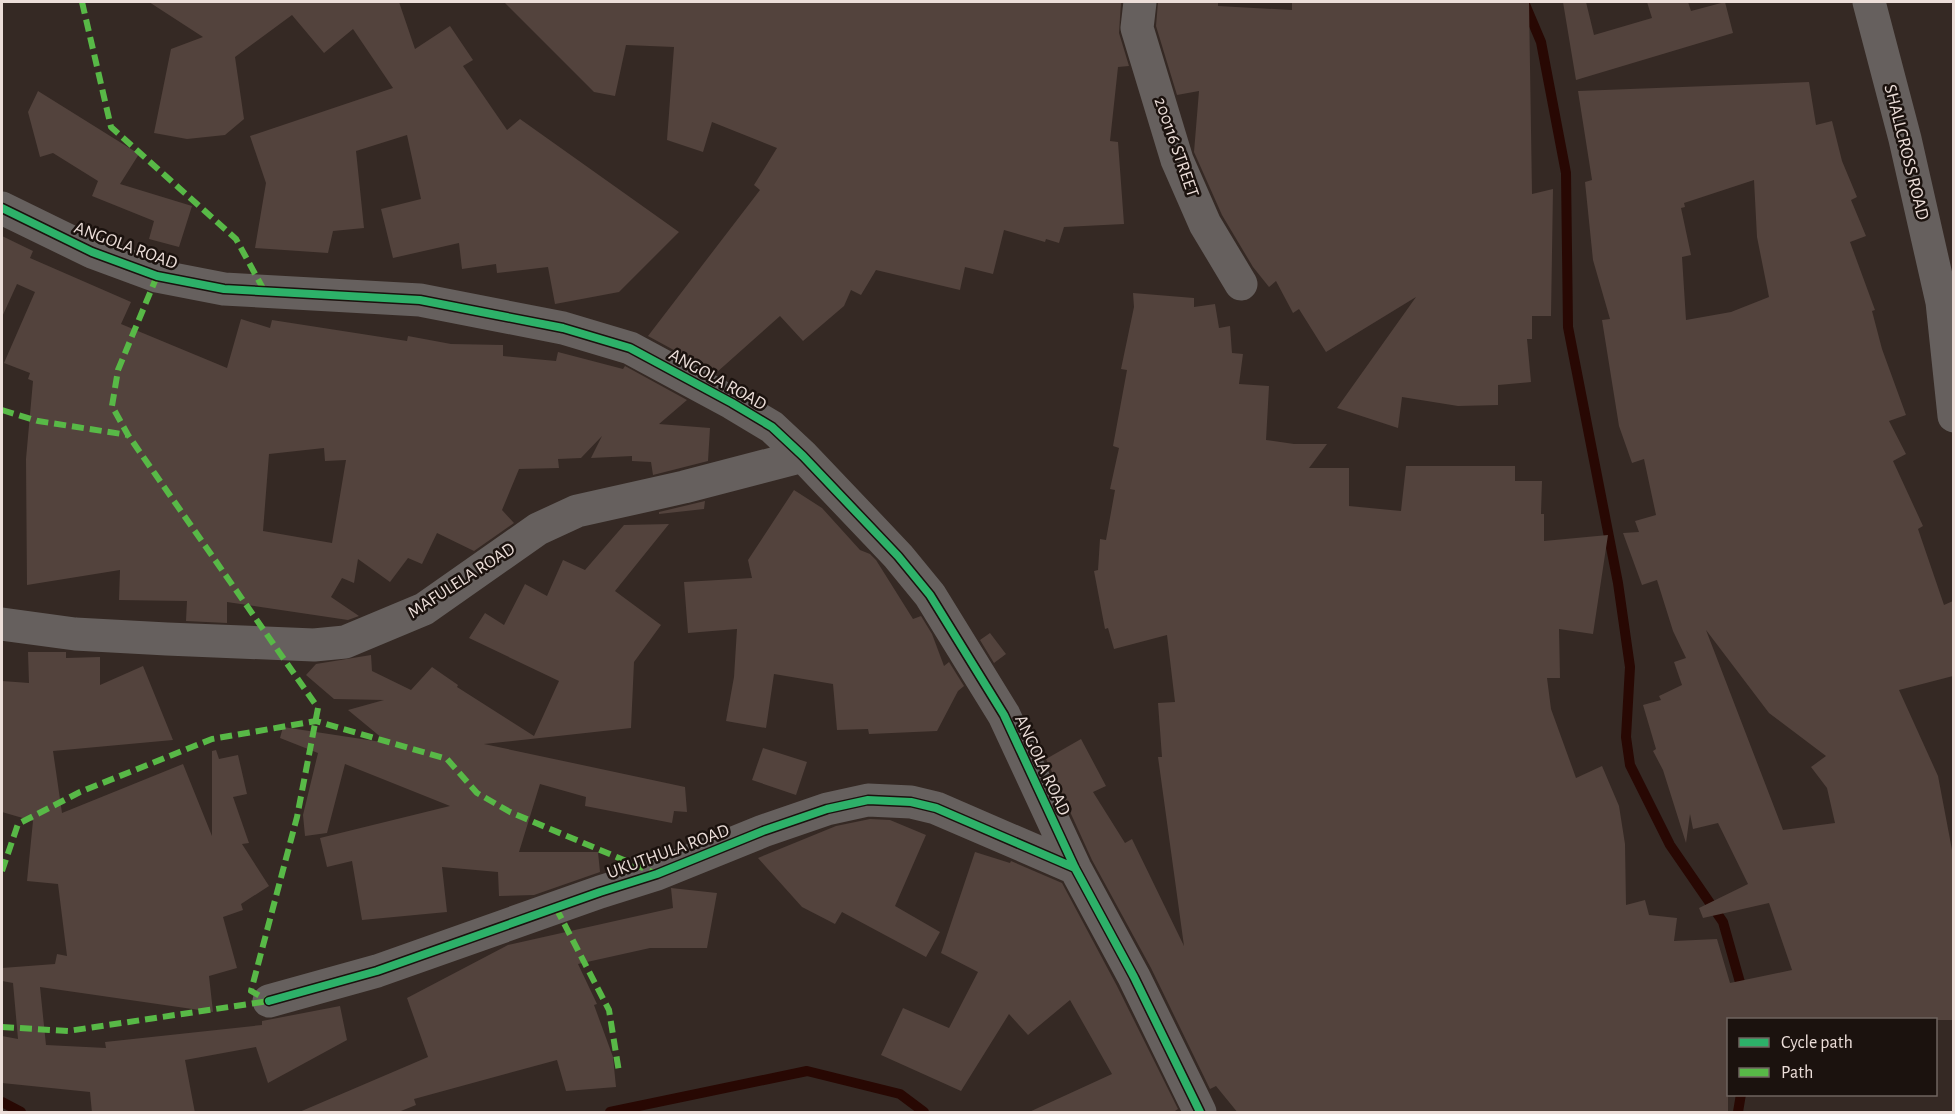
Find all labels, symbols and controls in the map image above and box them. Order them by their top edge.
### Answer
street label: SHALLCROSS ROAD [1880,83,1932,222]
street label: 200116 STREET [1151,95,1202,200]
street label: ANGOLA ROAD [72,219,180,273]
street label: ANGOLA ROAD [666,346,769,414]
street label: MAFULELA ROAD [405,540,518,622]
street label: ANGOLA ROAD [1011,712,1073,818]
street label: UKUTHULA ROAD [605,821,732,882]
legend [1727,1018,1937,1096]
text: Cycle path [1781,1034,1853,1052]
text: Path [1781,1064,1813,1082]

